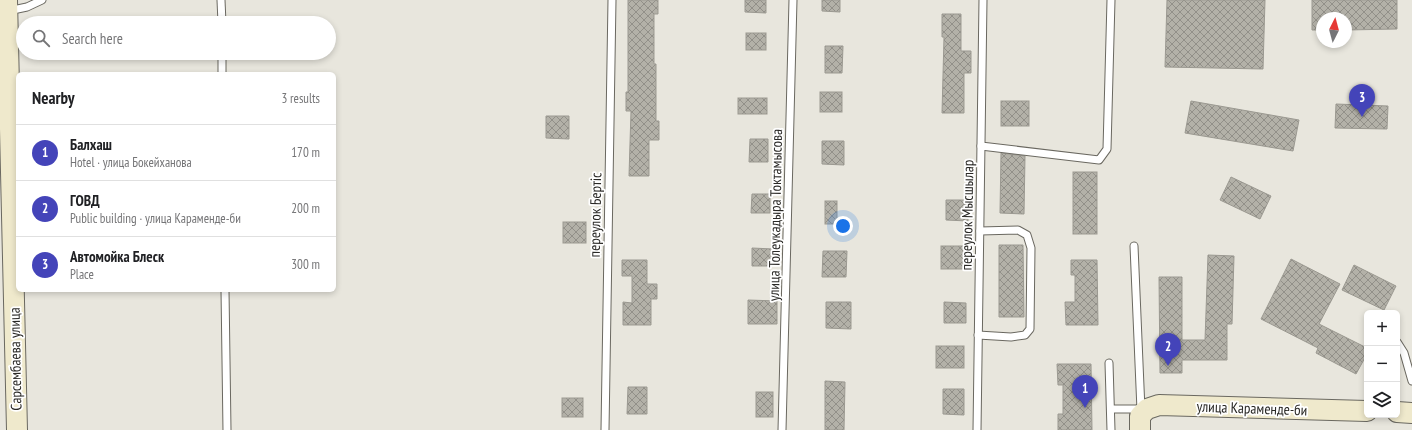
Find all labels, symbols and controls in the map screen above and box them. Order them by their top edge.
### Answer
north arrow [1316,12,1352,48]
search box [16,16,336,60]
icon: search [30,27,52,49]
text: Search here [62,29,123,48]
pin: 3 [1349,84,1375,117]
text: Nearby [32,87,75,109]
text: 3 results [281,90,320,107]
street label: улица Толеукадыра Токтамысова [764,129,786,301]
text: Балхаш [70,135,112,154]
text: 1 [42,144,48,161]
text: 170 m [291,144,320,161]
text: Hotel · улица Бокейханова [70,154,192,171]
street label: переулок Мысшылар [957,159,977,271]
street label: переулок Бертіс [585,172,605,258]
text: ГОВД [70,191,100,210]
text: 2 [42,200,48,217]
text: 200 m [291,200,320,217]
text: Public building · улица Караменде-би [70,210,241,227]
your location [833,216,853,236]
text: Автомойка Блеск [70,247,164,266]
text: 3 [42,256,48,273]
text: 300 m [291,256,320,273]
text: Place [70,266,94,283]
street label: Сарсембаева улица [5,307,25,411]
map controls [1364,310,1400,418]
button: + [1364,310,1400,346]
pin: 2 [1155,333,1181,366]
button: − [1364,346,1400,382]
pin: 1 [1072,375,1098,408]
button: layers [1364,382,1400,418]
street label: улица Караменде-би [1196,397,1308,419]

